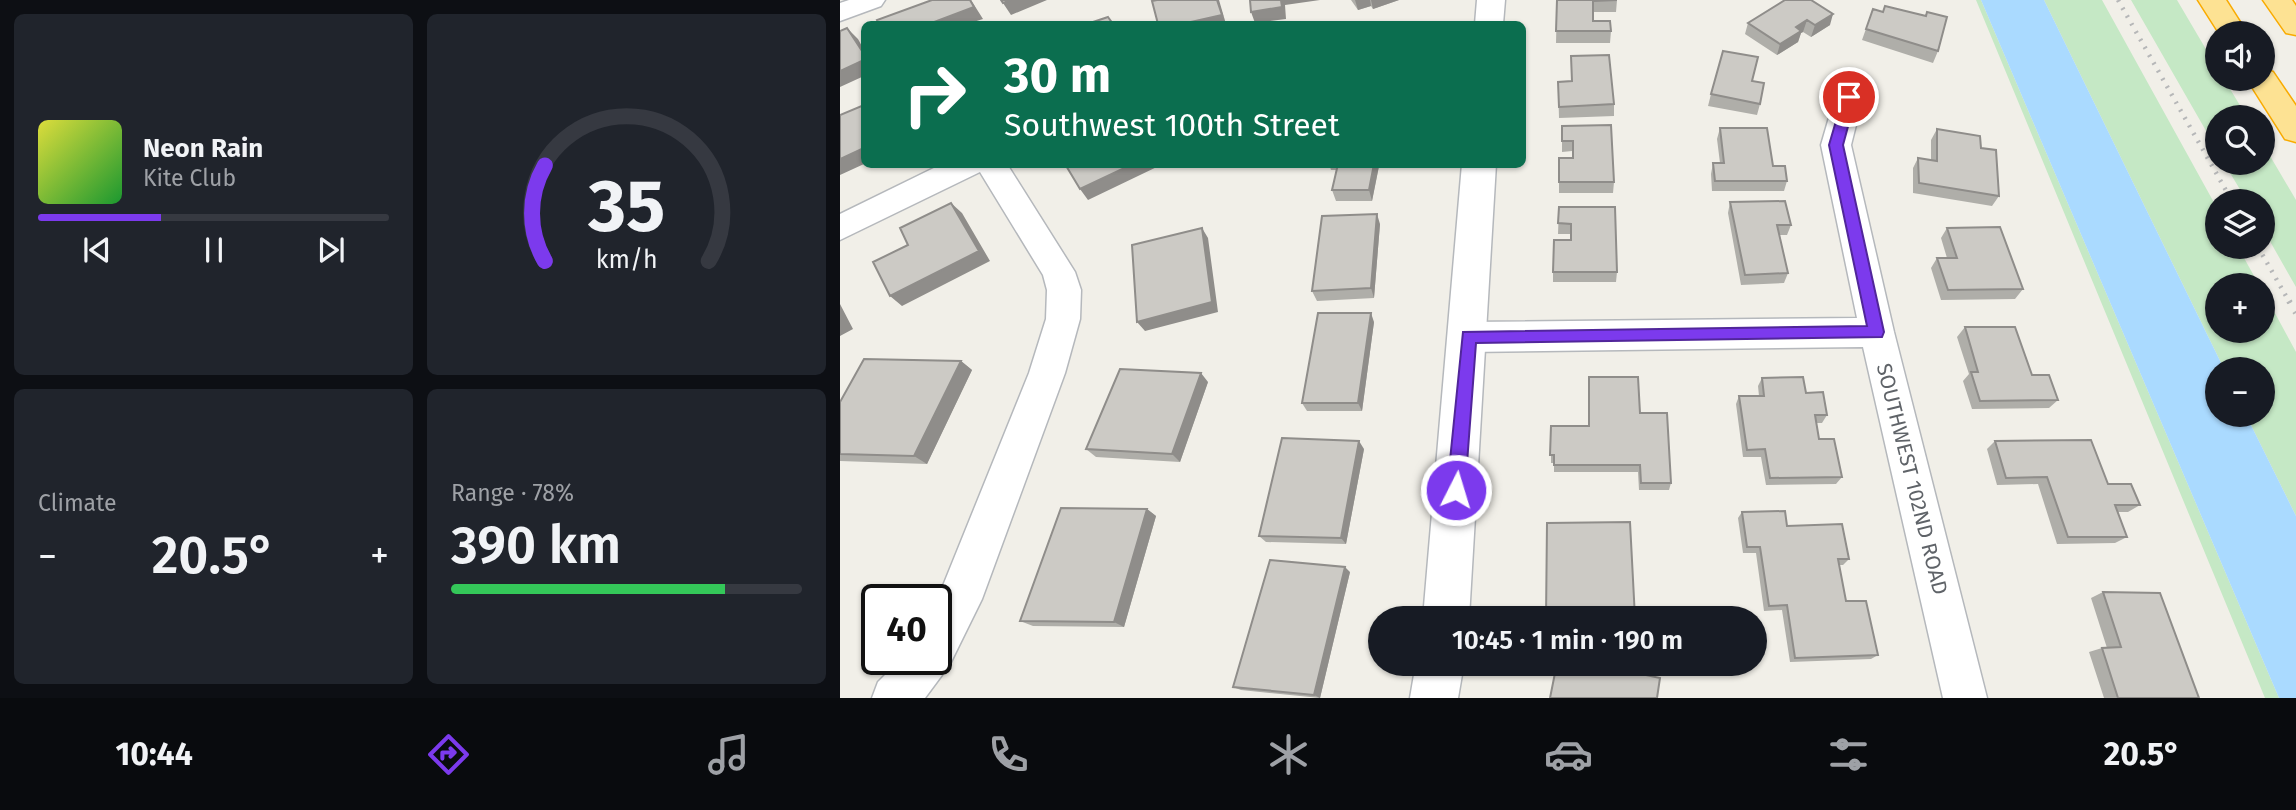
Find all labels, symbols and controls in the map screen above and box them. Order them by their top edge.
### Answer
map controls [2205,21,2275,427]
button: sound [2205,21,2275,91]
text: 30 m [1004,46,1111,105]
icon: right [889,49,980,140]
pin [1819,67,1879,127]
icon: arrive [1830,78,1868,116]
button: search [2205,105,2275,175]
text: Southwest 100th Street [1004,106,1340,144]
text: Neon Rain [143,133,263,164]
text: 35 [587,163,665,250]
text: Kite Club [143,164,236,192]
button: layers [2205,189,2275,259]
icon: previous [78,231,116,269]
icon: pause [195,231,233,269]
icon: next [312,231,350,269]
text: km/h [596,245,657,275]
button: + [2205,273,2275,343]
button: − [2205,357,2275,427]
street label: SOUTHWEST 102ND ROAD [1871,361,1953,597]
position arrow [1419,453,1493,527]
text: Range · 78% [451,479,574,507]
text: Climate [38,489,117,517]
text: 390 km [451,514,621,577]
text: 20.5° [152,524,275,587]
text: − [38,533,57,579]
text: + [370,533,389,579]
speed limit sign: 40 [861,584,952,675]
text: 10:45 · 1 min · 190 m [1452,625,1683,656]
icon: directions [424,730,473,779]
icon: music [704,730,753,779]
icon: phone [984,730,1033,779]
icon: climate [1264,730,1313,779]
icon: car [1544,730,1593,779]
icon: filters [1824,730,1873,779]
text: 10:44 [115,735,193,773]
text: 20.5° [2104,735,2180,773]

